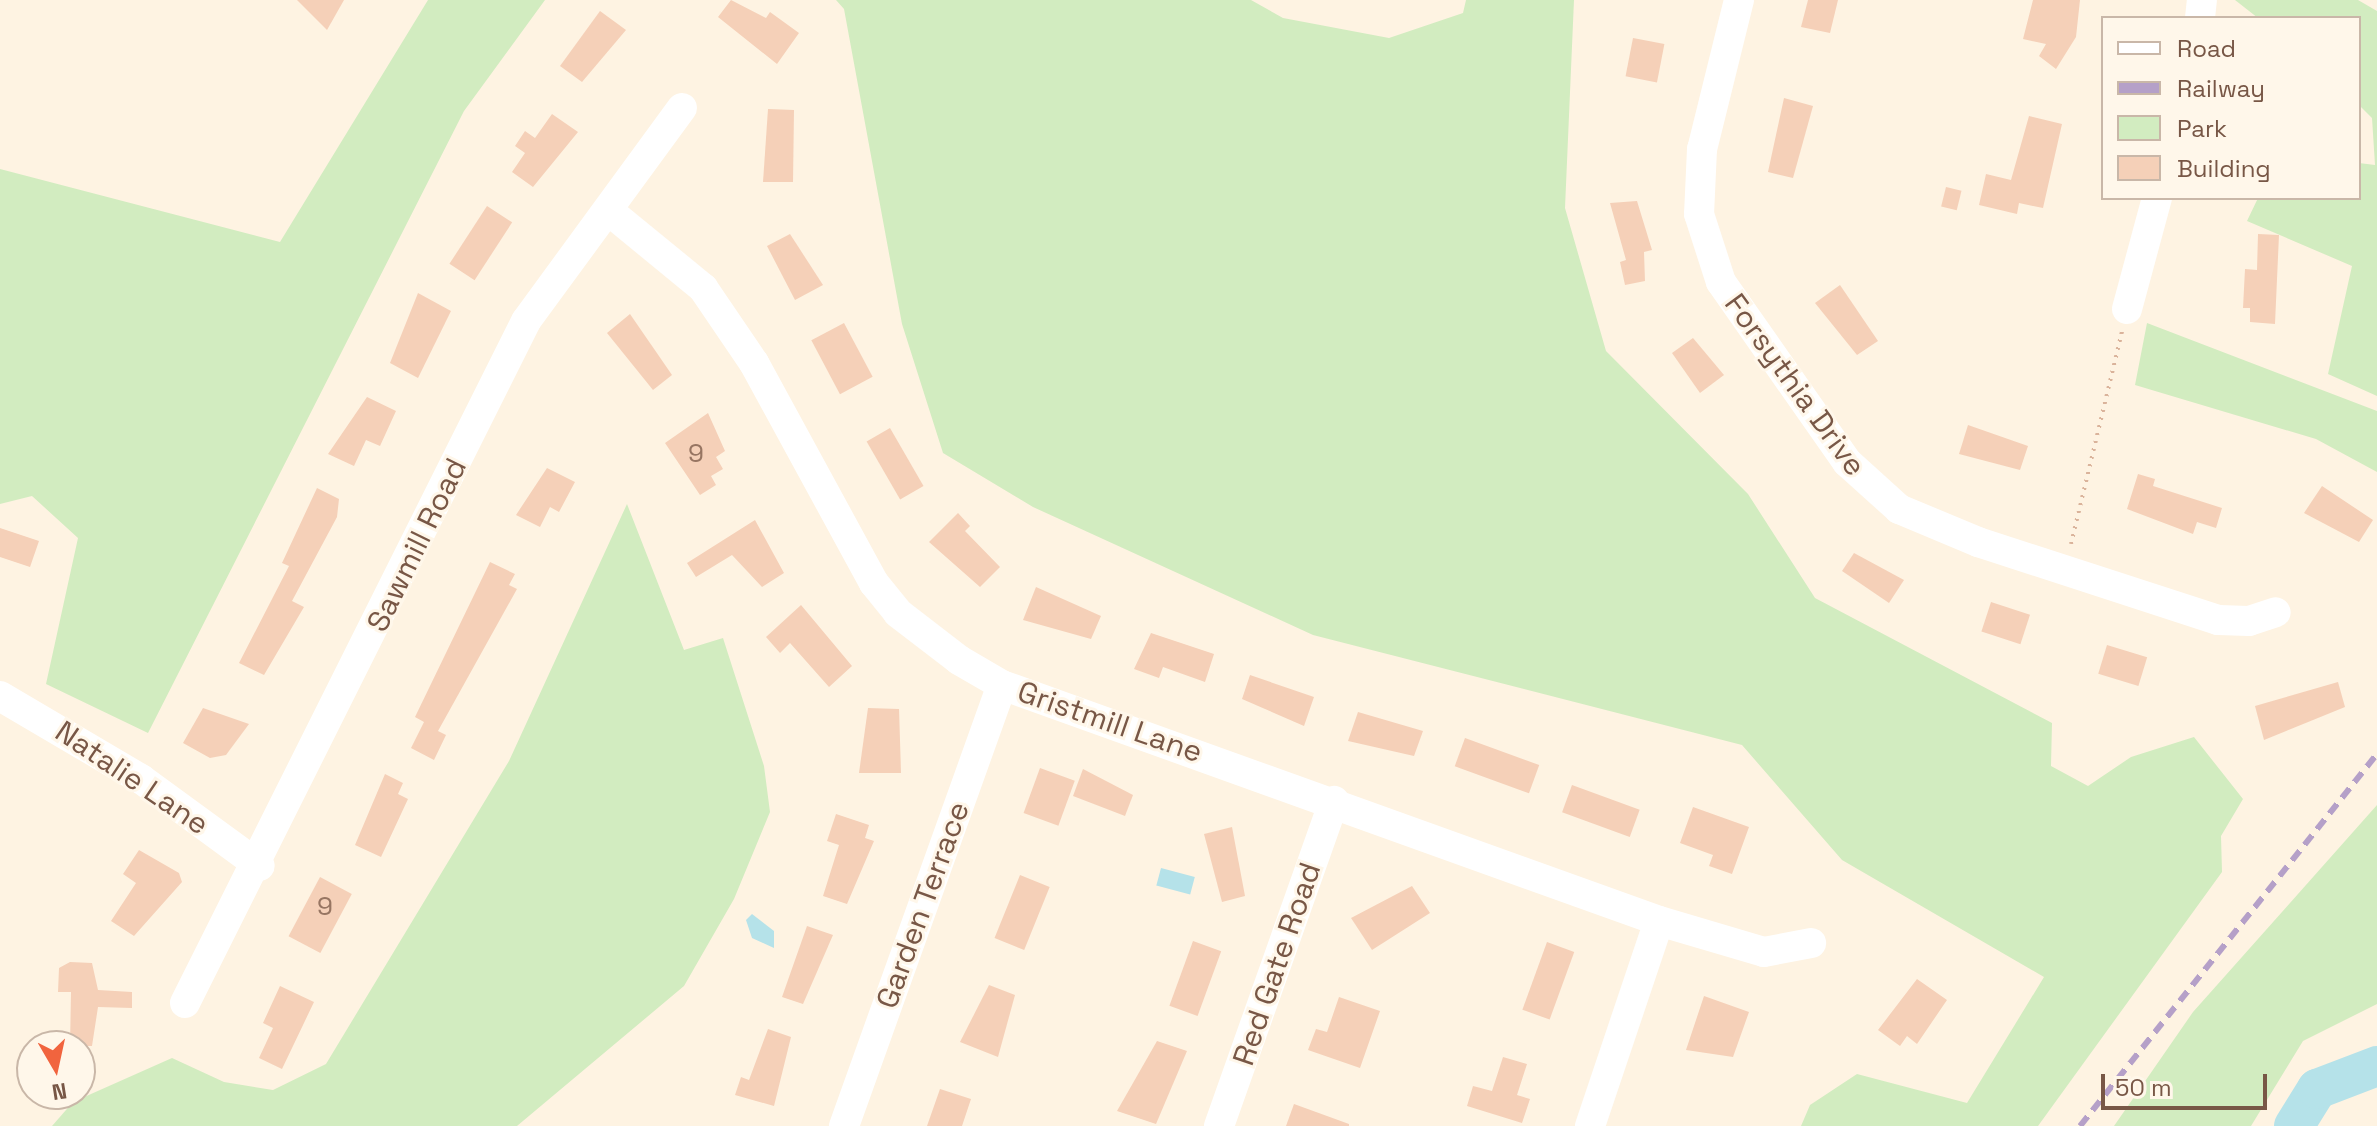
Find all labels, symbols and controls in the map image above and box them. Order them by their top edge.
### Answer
legend [2101,16,2361,200]
text: Road [2177,33,2236,64]
text: Railway [2177,73,2265,104]
text: Park [2177,113,2227,144]
text: Building [2177,153,2271,184]
street label: Forsythia Drive [1717,287,1873,483]
house number: 9 [688,438,704,470]
street label: Sawmill Road [359,452,475,638]
street label: Gristmill Lane [1013,674,1207,770]
street label: Natalie Lane [49,714,215,842]
street label: Garden Terrace [869,796,977,1014]
street label: Red Gate Road [1225,858,1329,1070]
house number: 9 [317,891,333,923]
north arrow [16,1030,96,1110]
scale bar [2105,1058,2271,1108]
text: 50 m [2115,1072,2172,1103]
text: N [50,1077,69,1107]

